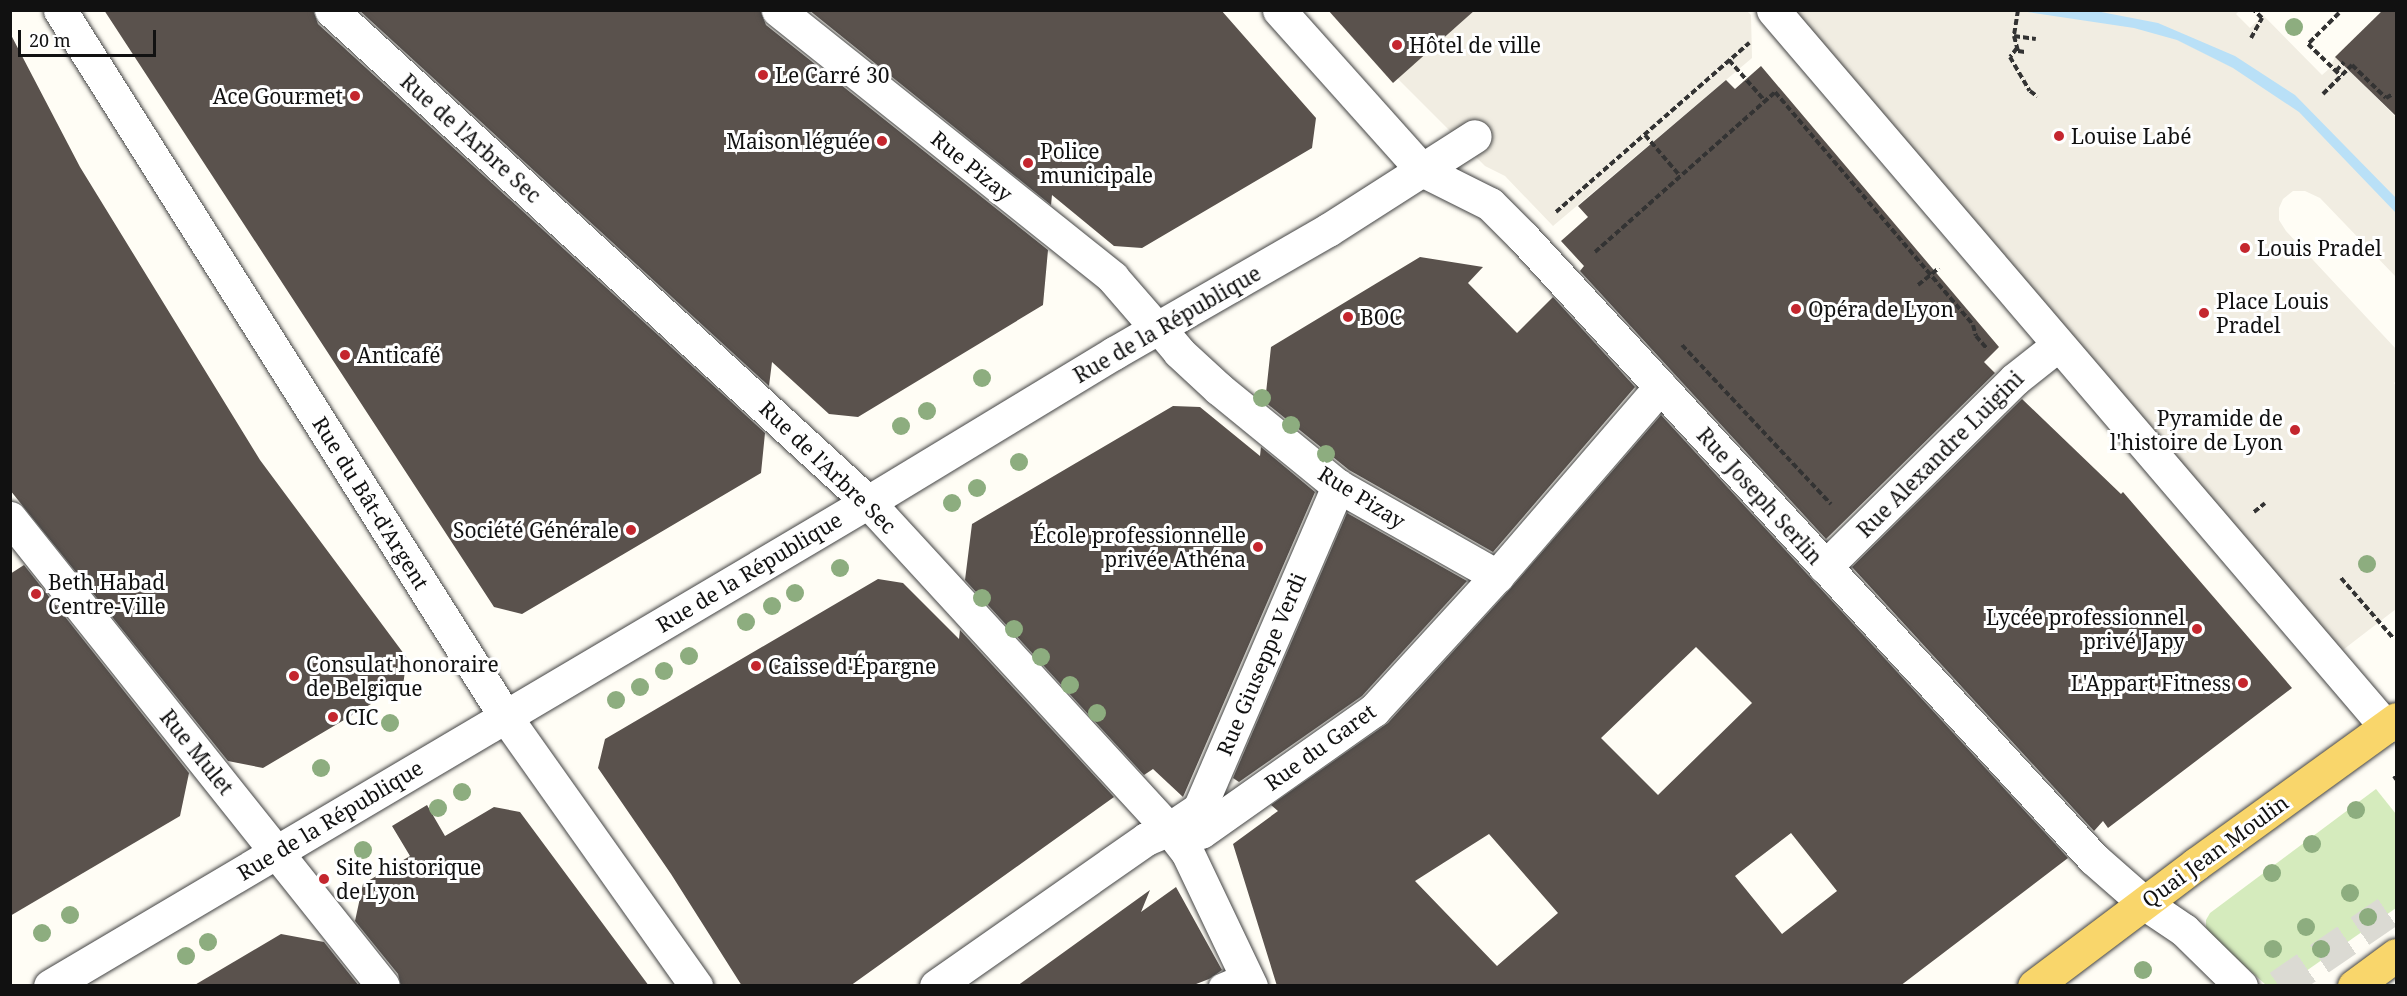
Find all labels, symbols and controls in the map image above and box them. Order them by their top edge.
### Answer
scale bar [21,18,159,56]
text: 20 m [29,28,71,52]
place label: Hôtel de ville [1409,32,1541,58]
marker: Hôtel de ville [1390,38,1404,52]
place label: Le Carré 30 [775,62,889,88]
street label: Rue de l'Arbre Sec [396,68,546,208]
marker: Le Carré 30 [756,68,770,82]
place label: Ace Gourmet [213,83,343,109]
marker: Ace Gourmet [348,89,362,103]
place label: Louise Labé [2071,123,2191,149]
street label: Rue Pizay [926,126,1018,206]
place label: Maison léguée [726,128,870,154]
marker: Louise Labé [2052,129,2066,143]
marker: Maison léguée [875,134,889,148]
place label: Police municipale [1040,138,1153,188]
marker: Police municipale [1021,156,1035,170]
place label: Louis Pradel [2257,235,2382,261]
marker: Louis Pradel [2238,241,2252,255]
street label: Rue de la République [1069,260,1265,388]
place label: Place Louis Pradel [2216,288,2329,338]
place label: Opéra de Lyon [1808,296,1954,322]
marker: Opéra de Lyon [1789,302,1803,316]
place label: BOC [1360,304,1402,330]
marker: Place Louis Pradel [2197,306,2211,320]
marker: BOC [1341,310,1355,324]
place label: Anticafé [357,342,441,368]
marker: Anticafé [338,348,352,362]
street label: Rue Alexandre Luigini [1852,366,2028,542]
street label: Rue de l'Arbre Sec [755,395,901,539]
place label: Pyramide de l'histoire de Lyon [2110,405,2283,455]
street label: Rue du Bât-d'Argent [308,412,434,594]
street label: Rue Joseph Serlin [1692,422,1828,570]
marker: Pyramide de l'histoire de Lyon [2288,423,2302,437]
street label: Rue Pizay [1314,461,1410,533]
street label: Rue de la République [652,507,846,637]
place label: Société Générale [453,517,619,543]
place label: École professionnelle privée Athéna [1033,522,1246,572]
marker: Société Générale [624,523,638,537]
marker: École professionnelle privée Athéna [1251,540,1265,554]
place label: Beth Habad Centre-Ville [48,569,166,619]
street label: Rue Giuseppe Verdi [1211,569,1311,759]
marker: Beth Habad Centre-Ville [29,587,43,601]
place label: Lycée professionnel privé Japy [1986,604,2185,654]
marker: Lycée professionnel privé Japy [2190,622,2204,636]
place label: Consulat honoraire de Belgique [306,651,499,701]
place label: Caisse d'Épargne [768,653,936,679]
marker: Caisse d'Épargne [749,659,763,673]
marker: Consulat honoraire de Belgique [287,669,301,683]
place label: L'Appart Fitness [2071,670,2231,696]
marker: L'Appart Fitness [2236,676,2250,690]
street label: Rue du Garet [1260,698,1380,796]
street label: Rue Mulet [155,704,239,800]
place label: CIC [345,704,378,730]
marker: CIC [326,710,340,724]
street label: Rue de la République [233,755,427,885]
street label: Quai Jean Moulin [2137,790,2293,912]
place label: Site historique de Lyon [336,854,481,904]
marker: Site historique de Lyon [317,872,331,886]

